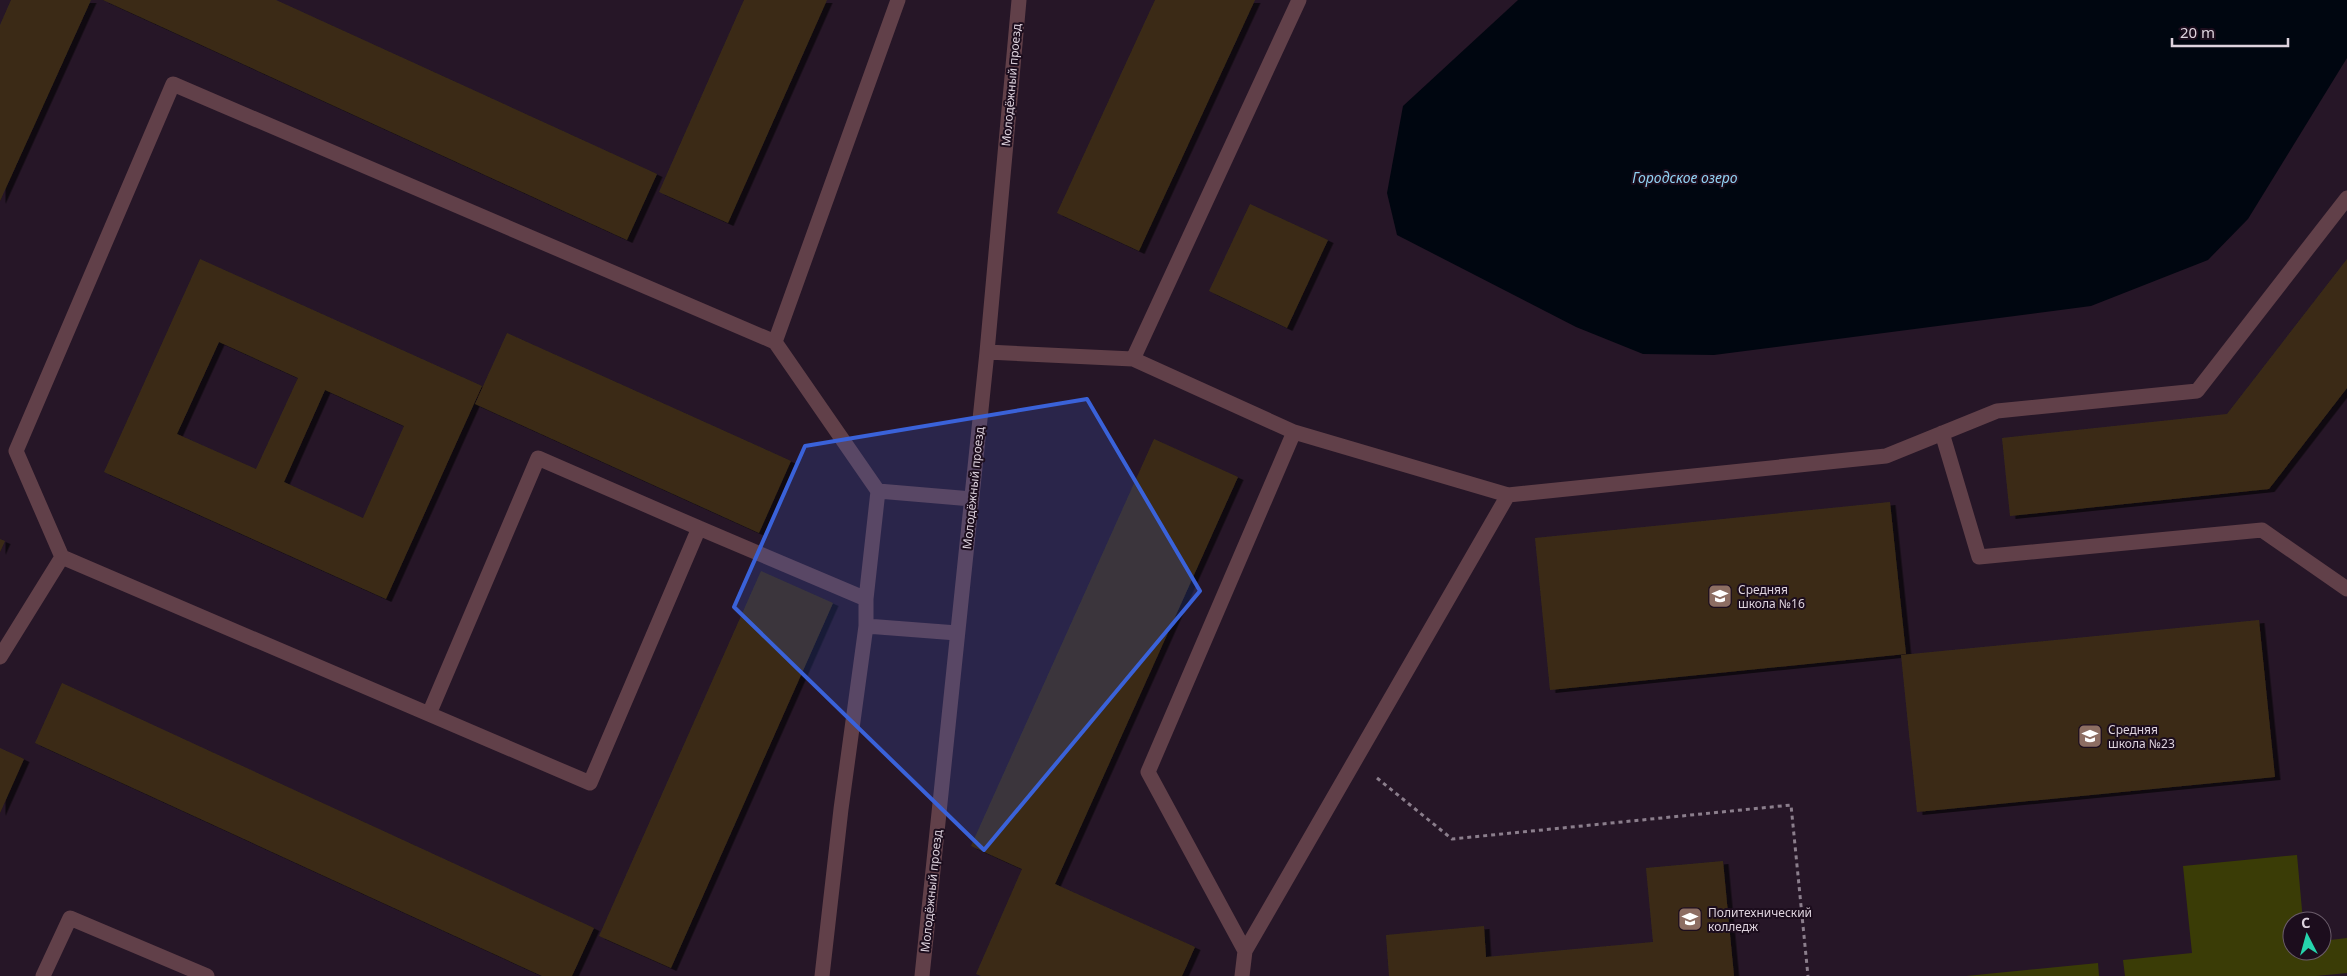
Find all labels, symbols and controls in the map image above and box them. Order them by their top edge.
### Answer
scale bar [2172,15,2288,47]
street label: Молодёжный проезд [997,22,1025,147]
text: 20 m [2180,22,2215,42]
water label: Городское озеро [1632,168,1738,187]
street label: Молодёжный проезд [958,425,988,550]
place label: Средняя школа №16 [1738,581,1805,612]
school or university icon: Средняя школа №16 [1707,583,1733,609]
place label: Средняя школа №23 [2108,721,2175,752]
school or university icon: Средняя школа №23 [2077,723,2103,749]
street label: Молодёжный проезд [916,828,946,953]
place label: Политехнический колледж [1708,904,1812,935]
school or university icon: Политехнический колледж [1677,906,1703,932]
north arrow [2282,911,2332,961]
text: С [2300,913,2311,932]

